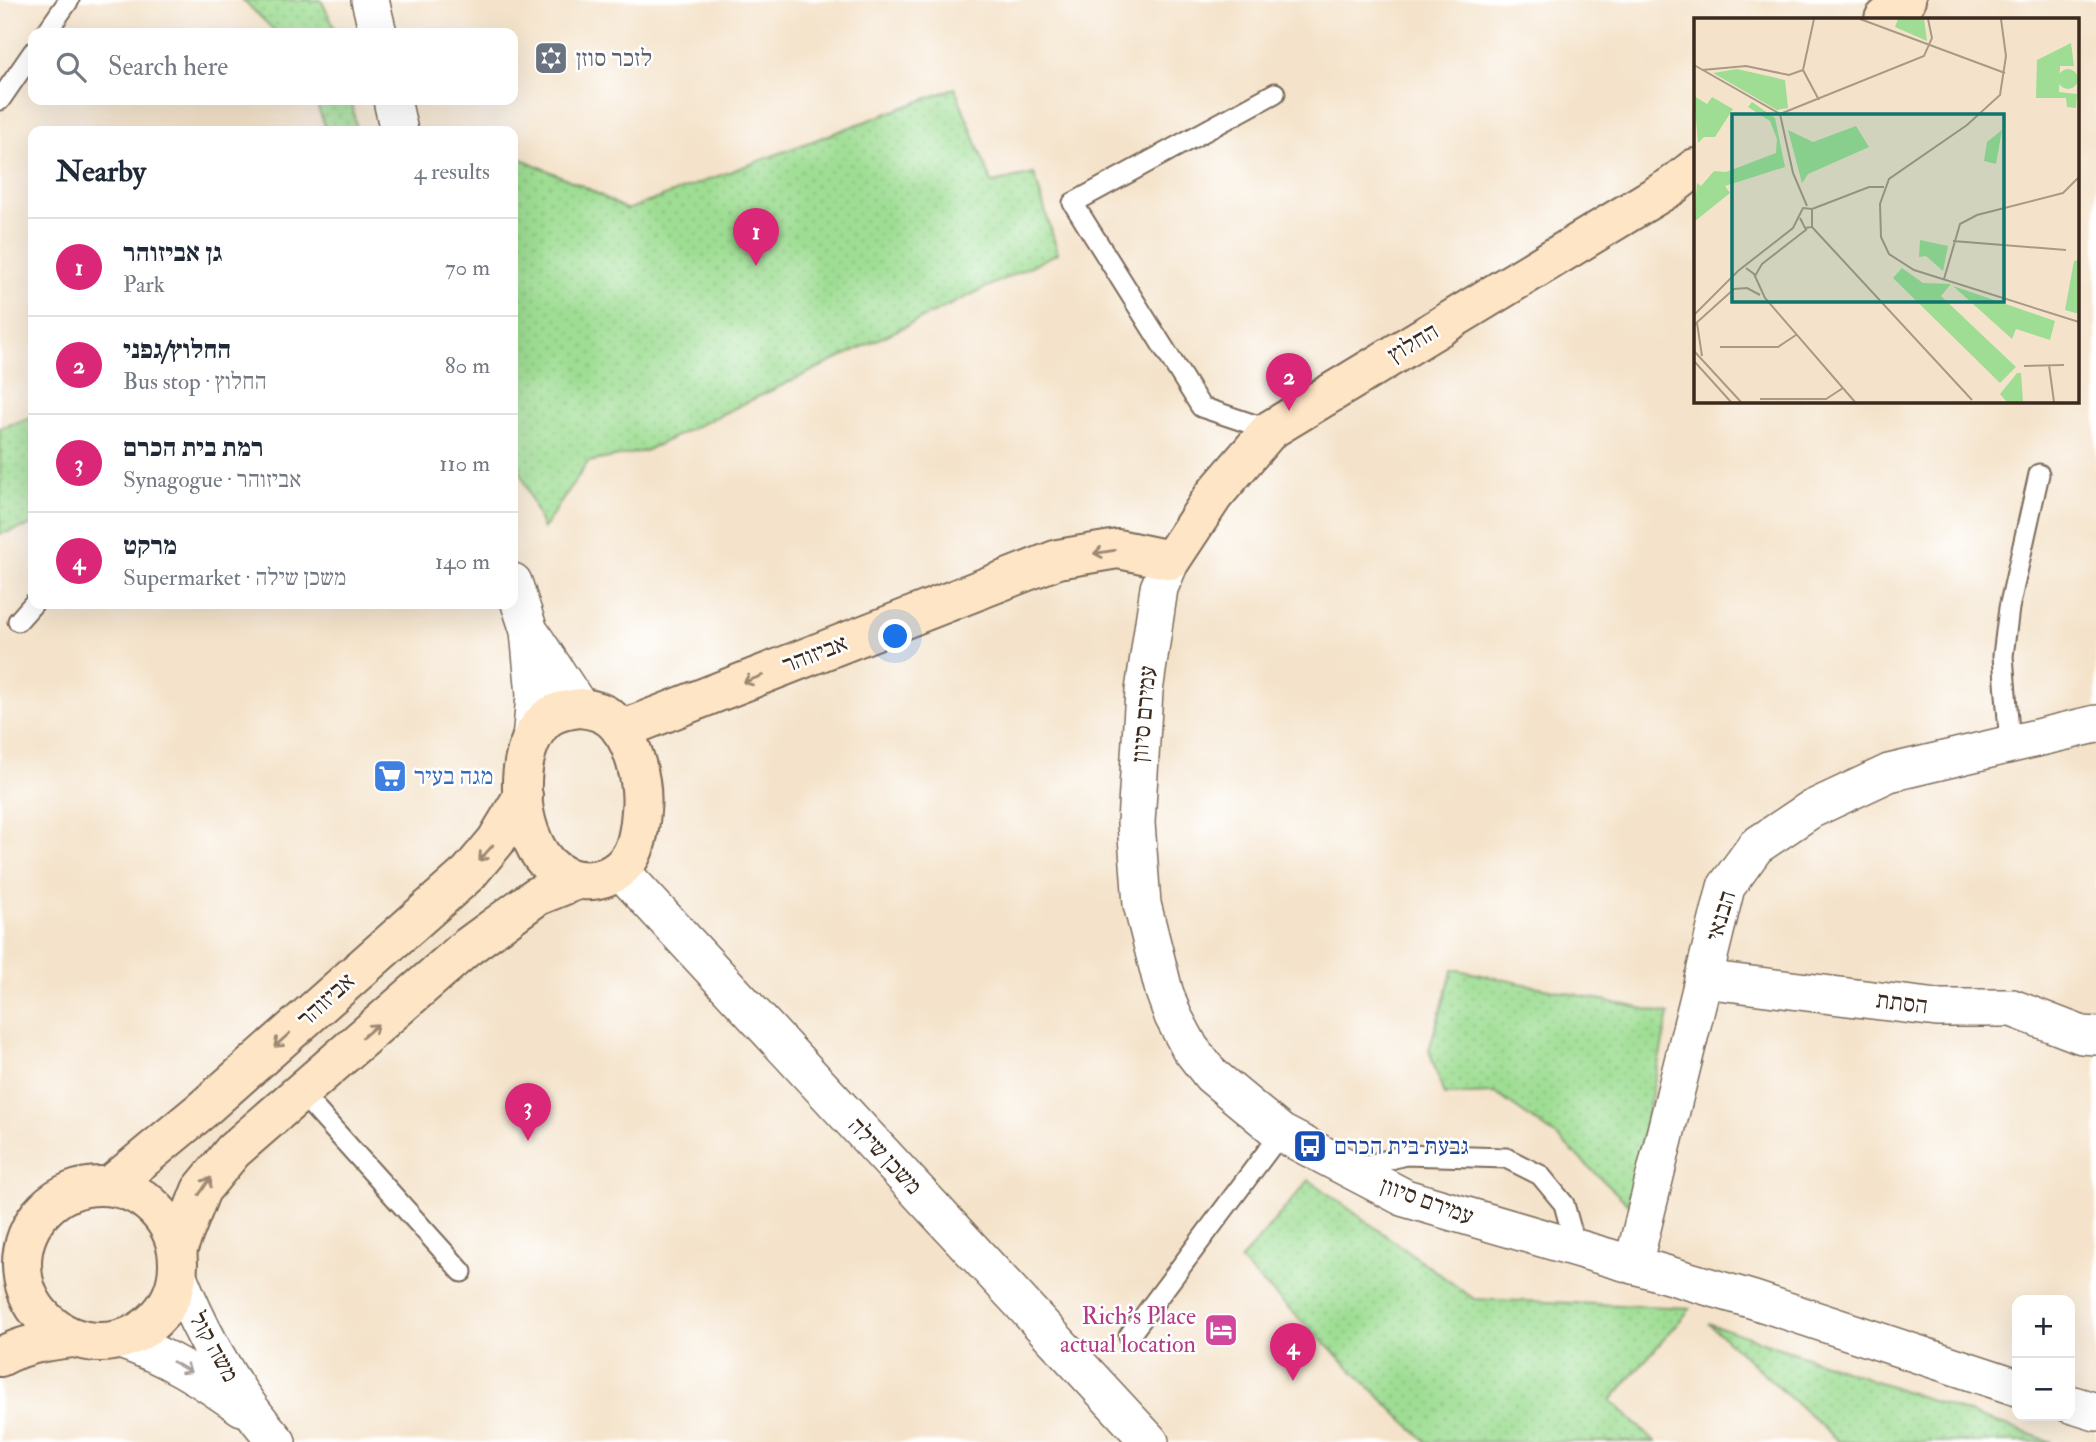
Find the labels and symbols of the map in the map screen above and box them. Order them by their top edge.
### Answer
inset map [1694,18,2078,402]
synagogue icon: לזכר סוזן [532,39,570,77]
place label: לזכר סוזן [576,43,652,74]
pin: 1 [733,208,779,266]
street label: החלוץ [1382,316,1444,370]
pin: 2 [1266,353,1312,411]
one-way arrow [1093,546,1116,559]
your location [878,619,912,653]
street label: אביזוהר [778,627,852,681]
street label: עמירם סיוון [1124,664,1164,764]
one-way arrow [742,673,764,686]
supermarket icon: מגה בעיר [371,757,409,795]
place label: מגה בעיר [414,761,493,792]
one-way arrow [478,844,494,862]
street label: הבנאי [1699,887,1743,945]
street label: אביזוהר [291,966,361,1034]
street label: הסתת [1874,984,1930,1022]
one-way arrow [361,1023,379,1039]
one-way arrow [273,1031,291,1047]
pin: 3 [505,1083,551,1141]
street label: משכן שילה [841,1111,929,1201]
bus stop icon: גבעת בית הכרם [1291,1127,1329,1165]
place label: גבעת בית הכרם [1334,1131,1469,1162]
street label: עמירם סיוון [1376,1170,1478,1232]
one-way arrow [198,1177,212,1196]
place label: Rich's Place actual location [1060,1301,1196,1360]
street label: משה קול [182,1306,246,1388]
hotel icon: Rich's Place actual location [1202,1311,1240,1349]
pin: 4 [1270,1323,1316,1381]
one-way arrow [172,1360,192,1374]

